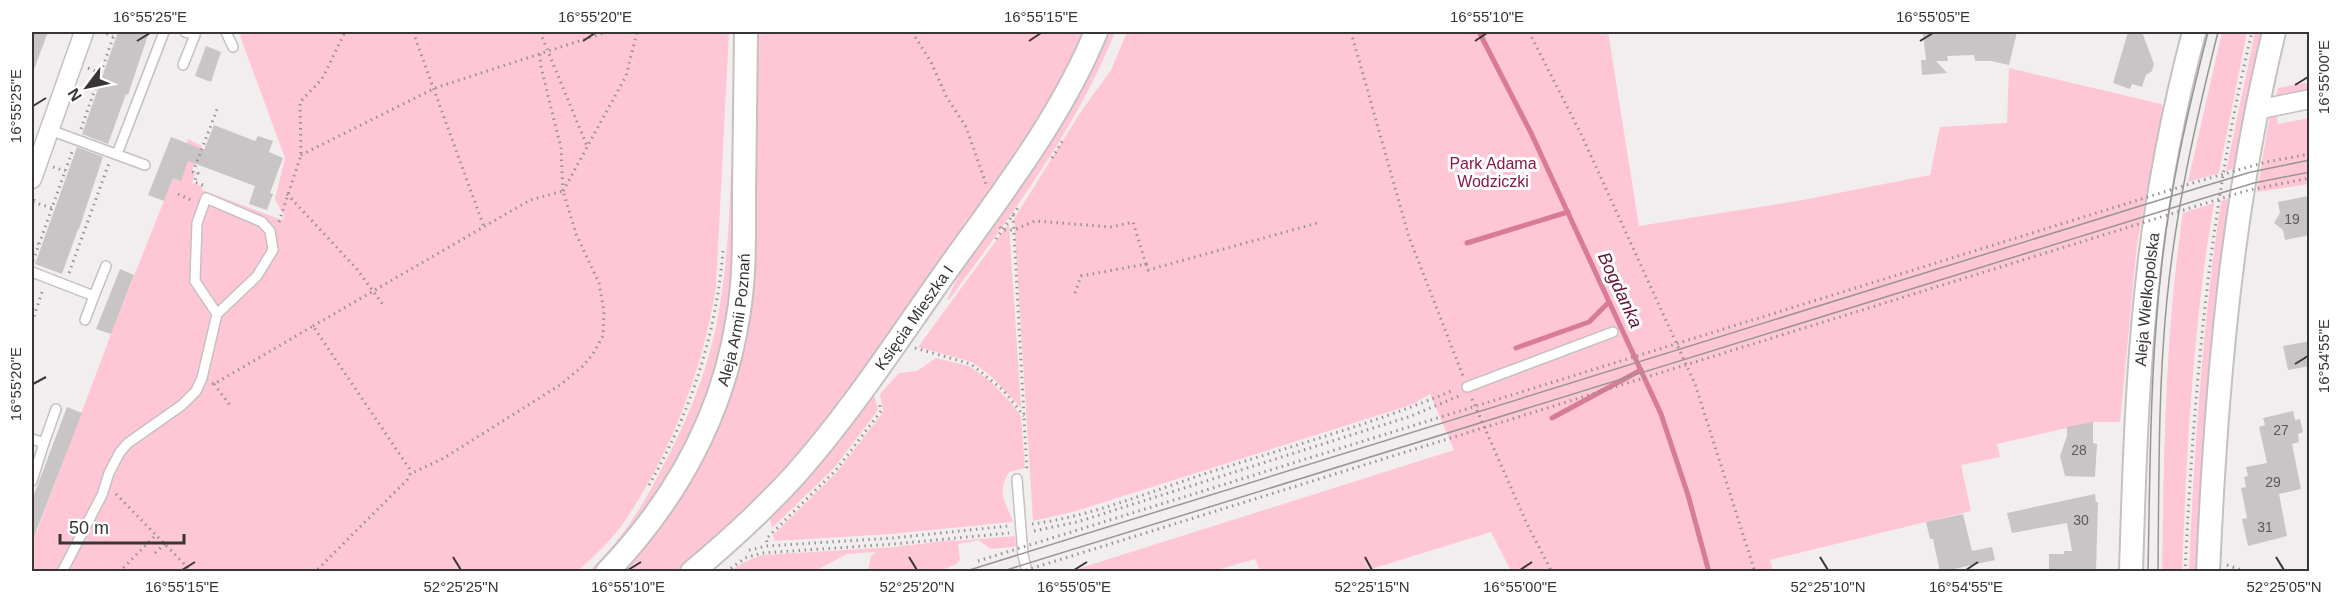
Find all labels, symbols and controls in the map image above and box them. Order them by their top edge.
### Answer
text: 16°55'25"E [113,8,187,25]
text: 16°55'20"E [558,8,632,25]
text: 16°55'15"E [1004,8,1078,25]
text: 16°55'10"E [1450,8,1524,25]
text: 16°55'05"E [1896,8,1970,25]
text: 16°55'00"E [2315,40,2332,114]
north arrow [57,57,117,117]
text: 16°55'25"E [7,69,24,143]
text: N [64,85,85,104]
park label: Park Adama Wodziczki [1449,155,1537,190]
house number: 19 [2284,211,2300,227]
street label: Aleja Wielkopolska [2131,231,2162,367]
water label: Bogdanka [1594,249,1646,331]
street label: Aleja Armii Poznań [714,253,752,388]
street label: Księcia Mieszka I [871,262,956,373]
text: 16°54'55"E [2315,319,2332,393]
text: 16°55'20"E [7,347,24,421]
house number: 27 [2273,422,2289,438]
house number: 28 [2071,442,2087,458]
house number: 29 [2265,474,2281,490]
scale bar [60,507,184,545]
house number: 30 [2073,512,2089,528]
text: 50 m [69,518,109,538]
house number: 31 [2257,519,2273,535]
text: 16°55'15"E [145,578,219,595]
text: 52°25'25"N [423,578,499,595]
text: 16°55'10"E [591,578,665,595]
text: 52°25'20"N [879,578,955,595]
text: 16°55'05"E [1037,578,1111,595]
text: 52°25'15"N [1334,578,1410,595]
text: 16°55'00"E [1483,578,1557,595]
text: 52°25'10"N [1790,578,1866,595]
text: 16°54'55"E [1929,578,2003,595]
text: 52°25'05"N [2246,578,2322,595]

